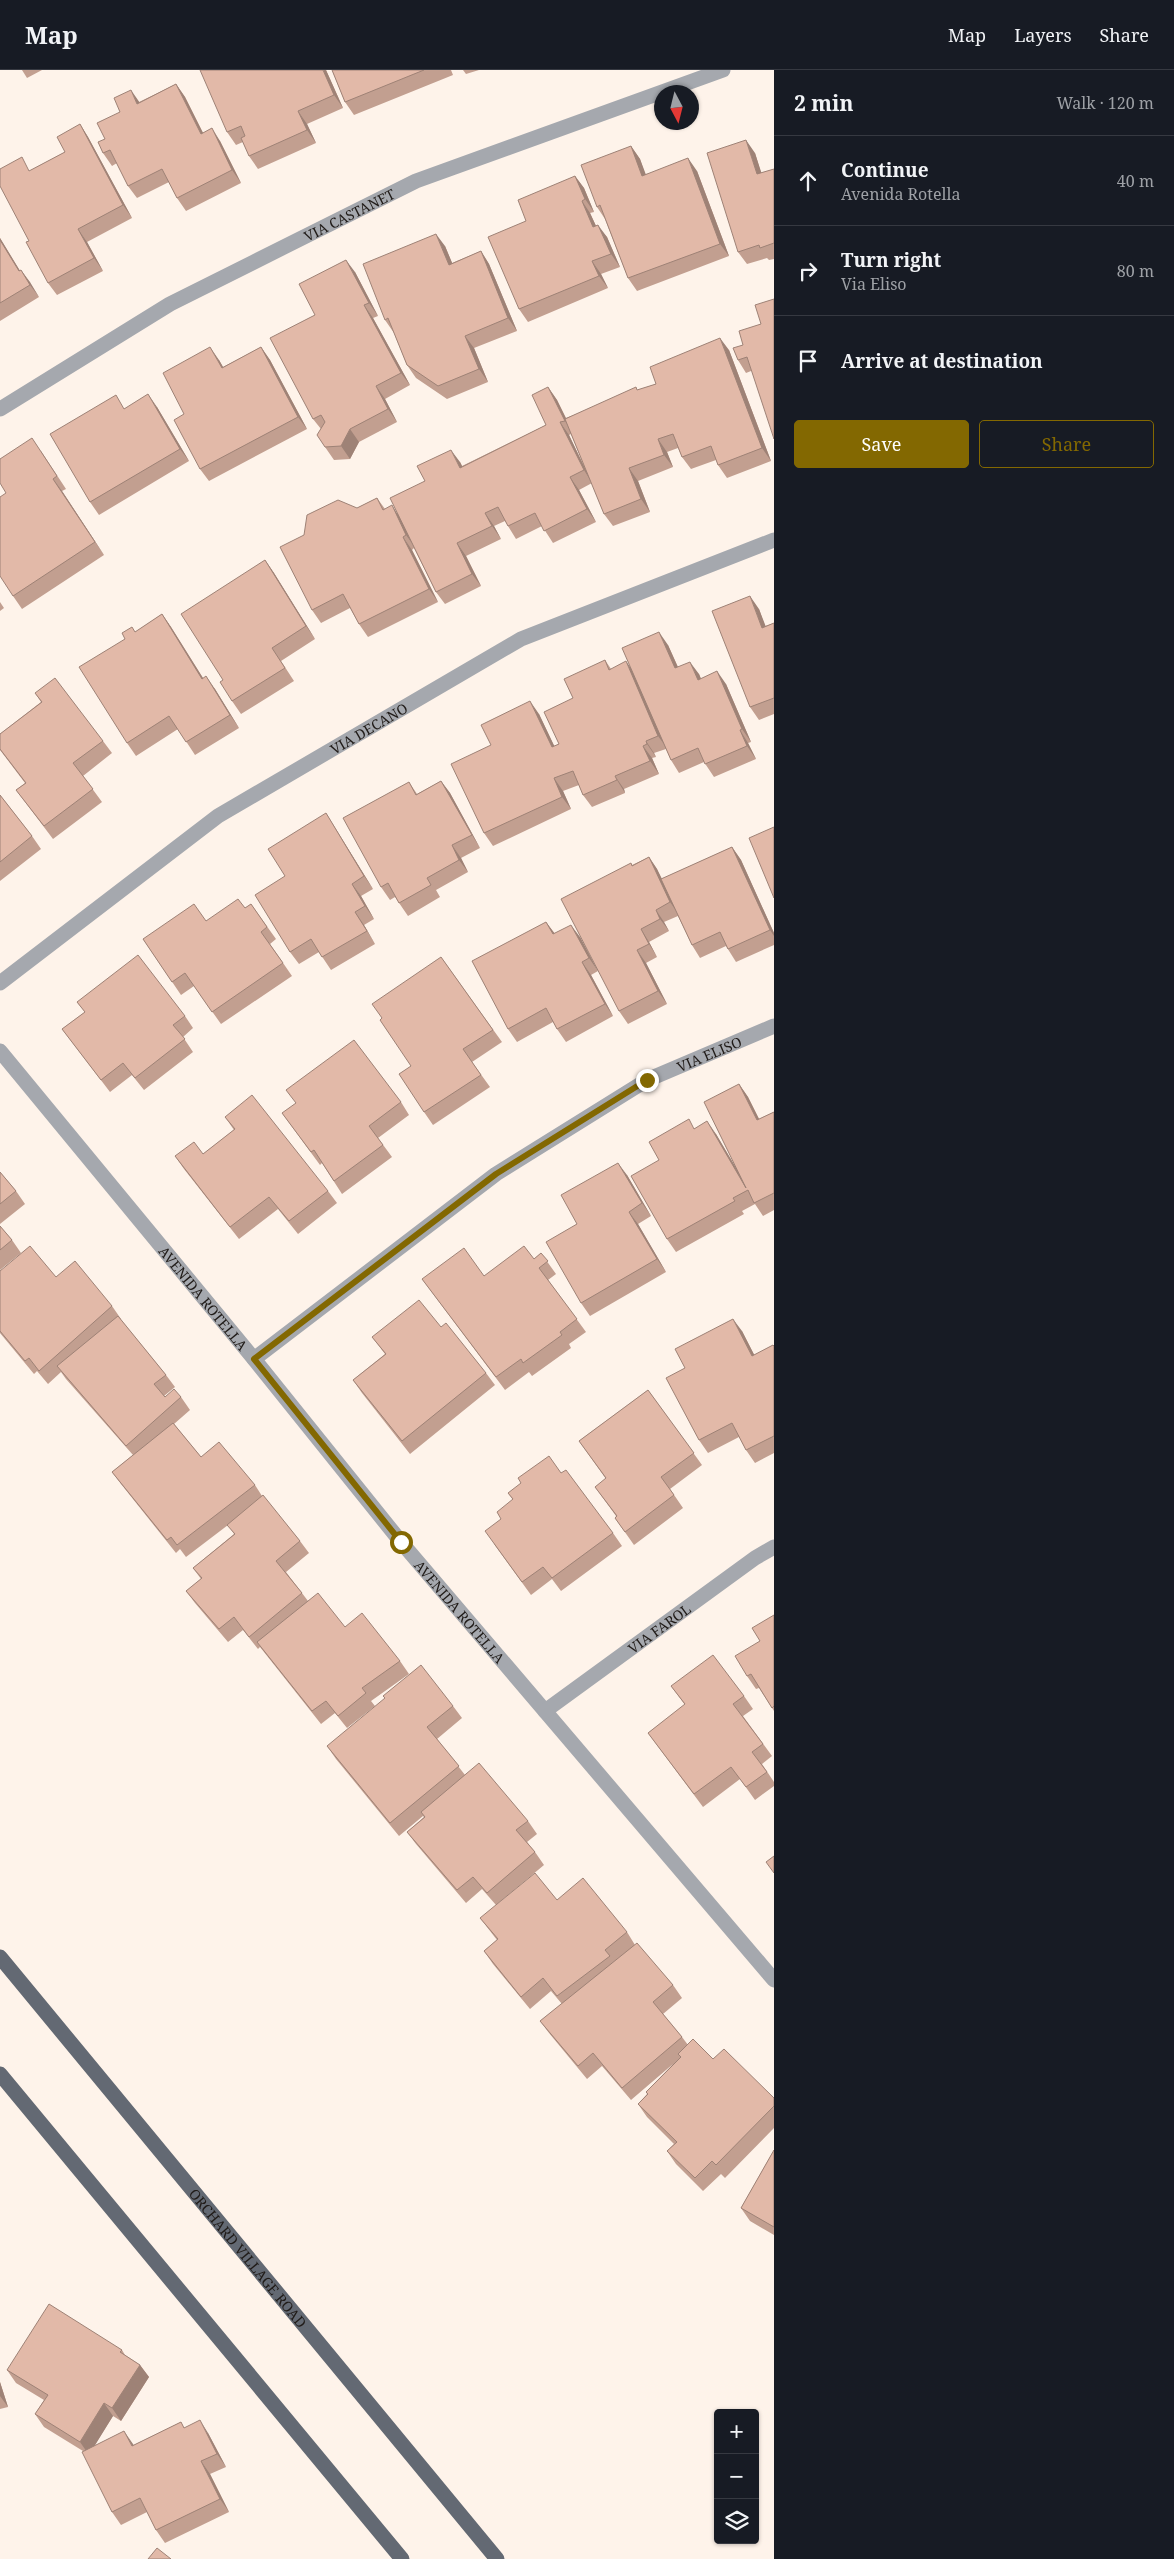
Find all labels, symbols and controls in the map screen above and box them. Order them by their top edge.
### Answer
text: Map [25,18,78,51]
text: Map [948,23,986,47]
text: Layers [1014,23,1072,47]
text: Share [1100,23,1149,47]
north arrow [654,85,699,130]
text: 2 min [794,89,853,117]
text: Walk · 120 m [1057,92,1154,114]
text: Continue [841,157,929,183]
icon: ahead [794,167,822,195]
text: 40 m [1117,170,1154,192]
text: Avenida Rotella [841,183,960,205]
street label: VIA CASTANET [300,184,398,245]
text: Turn right [841,247,941,273]
icon: right [794,257,822,285]
text: 80 m [1117,260,1154,282]
text: Via Eliso [841,273,907,295]
icon: arrive [794,347,822,375]
text: Arrive at destination [841,348,1043,374]
button: Save [794,420,969,468]
button: Share [979,420,1154,468]
street label: VIA DECANO [326,698,411,758]
street label: VIA ELISO [674,1031,744,1076]
route end [636,1069,659,1092]
street label: AVENIDA ROTELLA [155,1242,252,1354]
route start [390,1531,413,1554]
street label: AVENIDA ROTELLA [411,1556,509,1667]
street label: VIA FAROL [624,1599,694,1657]
street label: ORCHARD VILLAGE ROAD [185,2184,311,2331]
map controls [714,2409,759,2544]
button: + [714,2409,759,2454]
button: − [714,2454,759,2499]
button: layers [714,2499,759,2544]

